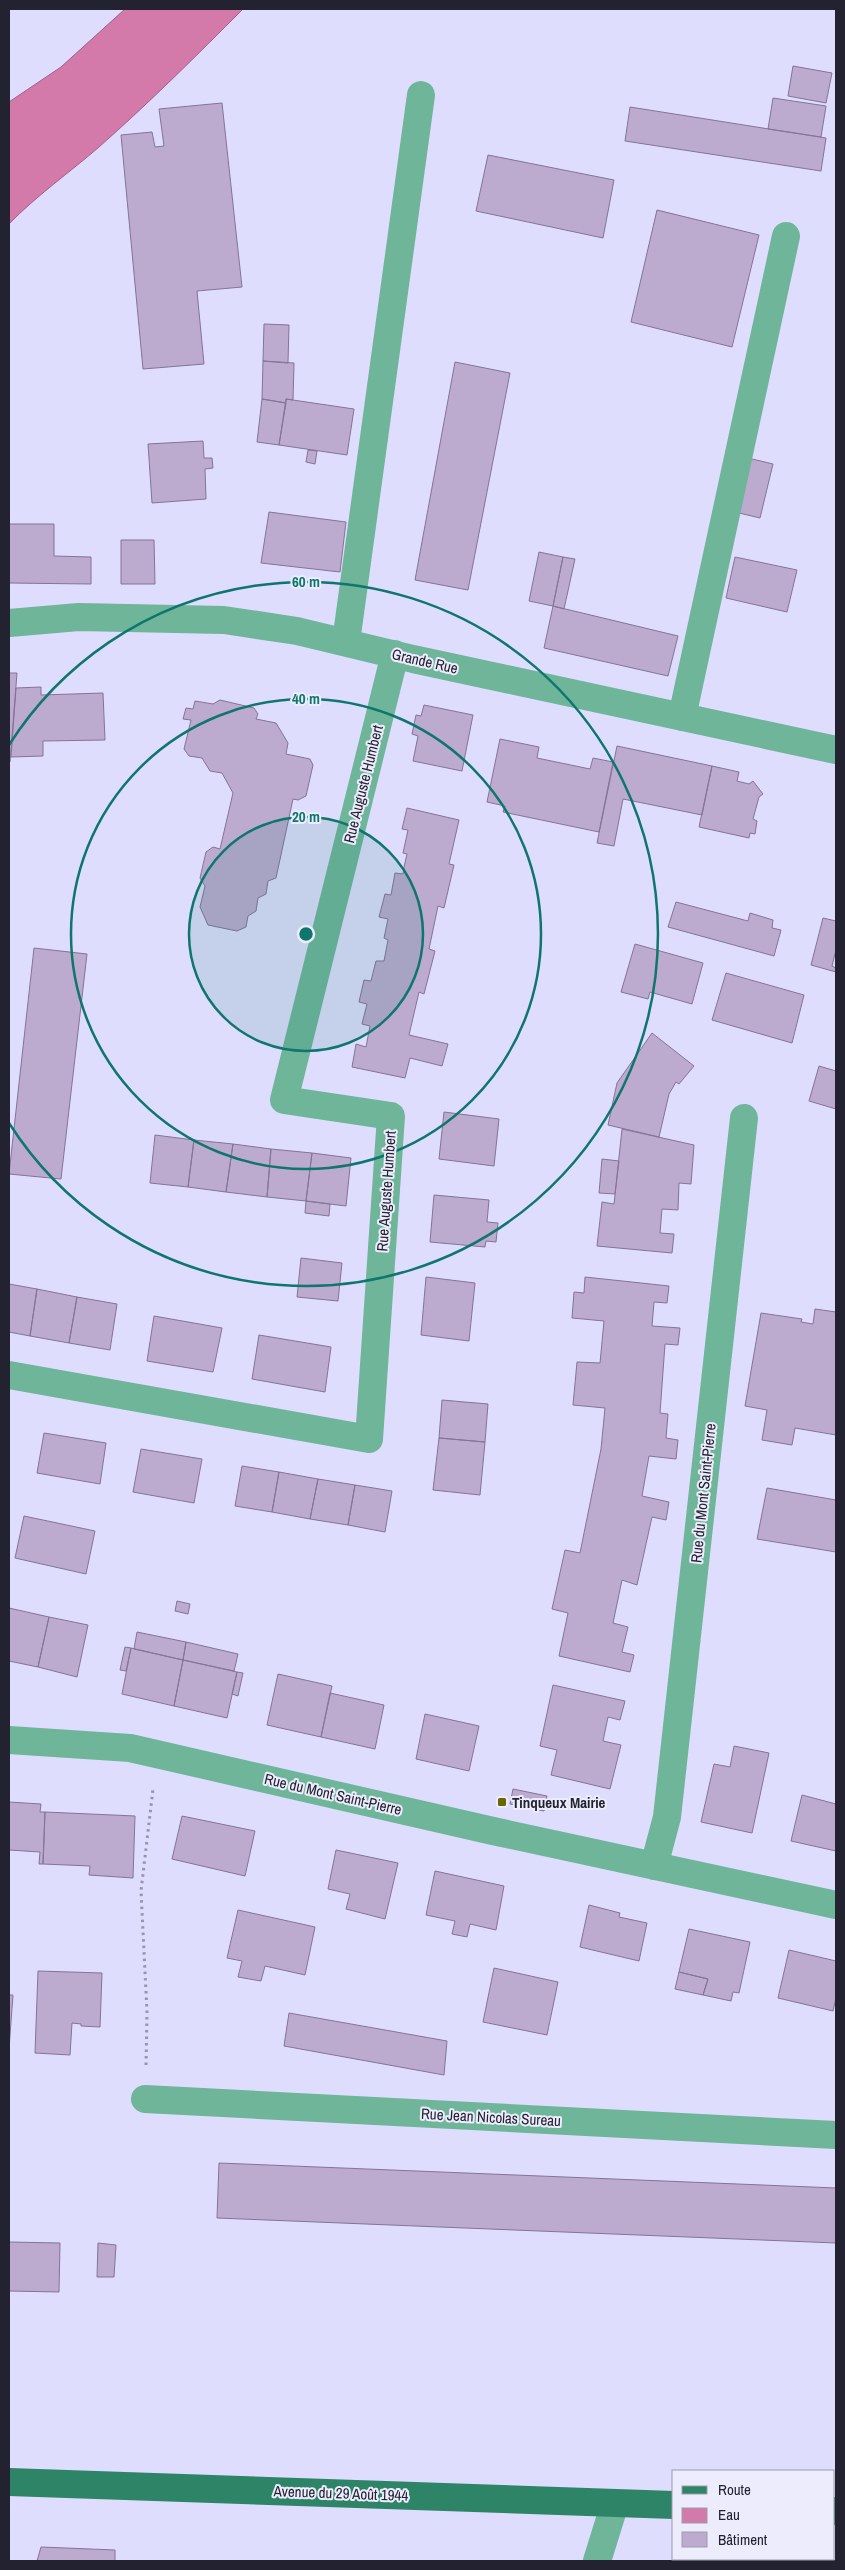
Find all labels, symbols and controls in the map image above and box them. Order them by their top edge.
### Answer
text: 60 m [292,571,320,592]
street label: Grande Rue [390,643,460,679]
text: 40 m [292,688,320,709]
street label: Rue Auguste Humbert [338,722,388,845]
text: 20 m [292,806,320,827]
centre of rings [297,925,315,943]
street label: Rue Auguste Humbert [371,1129,401,1252]
street label: Rue du Mont Saint-Pierre [685,1422,721,1564]
street label: Rue du Mont Saint-Pierre [262,1768,404,1820]
place label: Tinqueux Mairie [512,1792,606,1813]
marker: Tinqueux Mairie [496,1796,508,1808]
street label: Rue Jean Nicolas Sureau [420,2103,562,2131]
legend [672,2470,835,2560]
text: Route [718,2479,751,2500]
street label: Avenue du 29 Août 1944 [272,2480,409,2506]
text: Eau [718,2504,740,2525]
text: Bâtiment [718,2529,768,2550]

